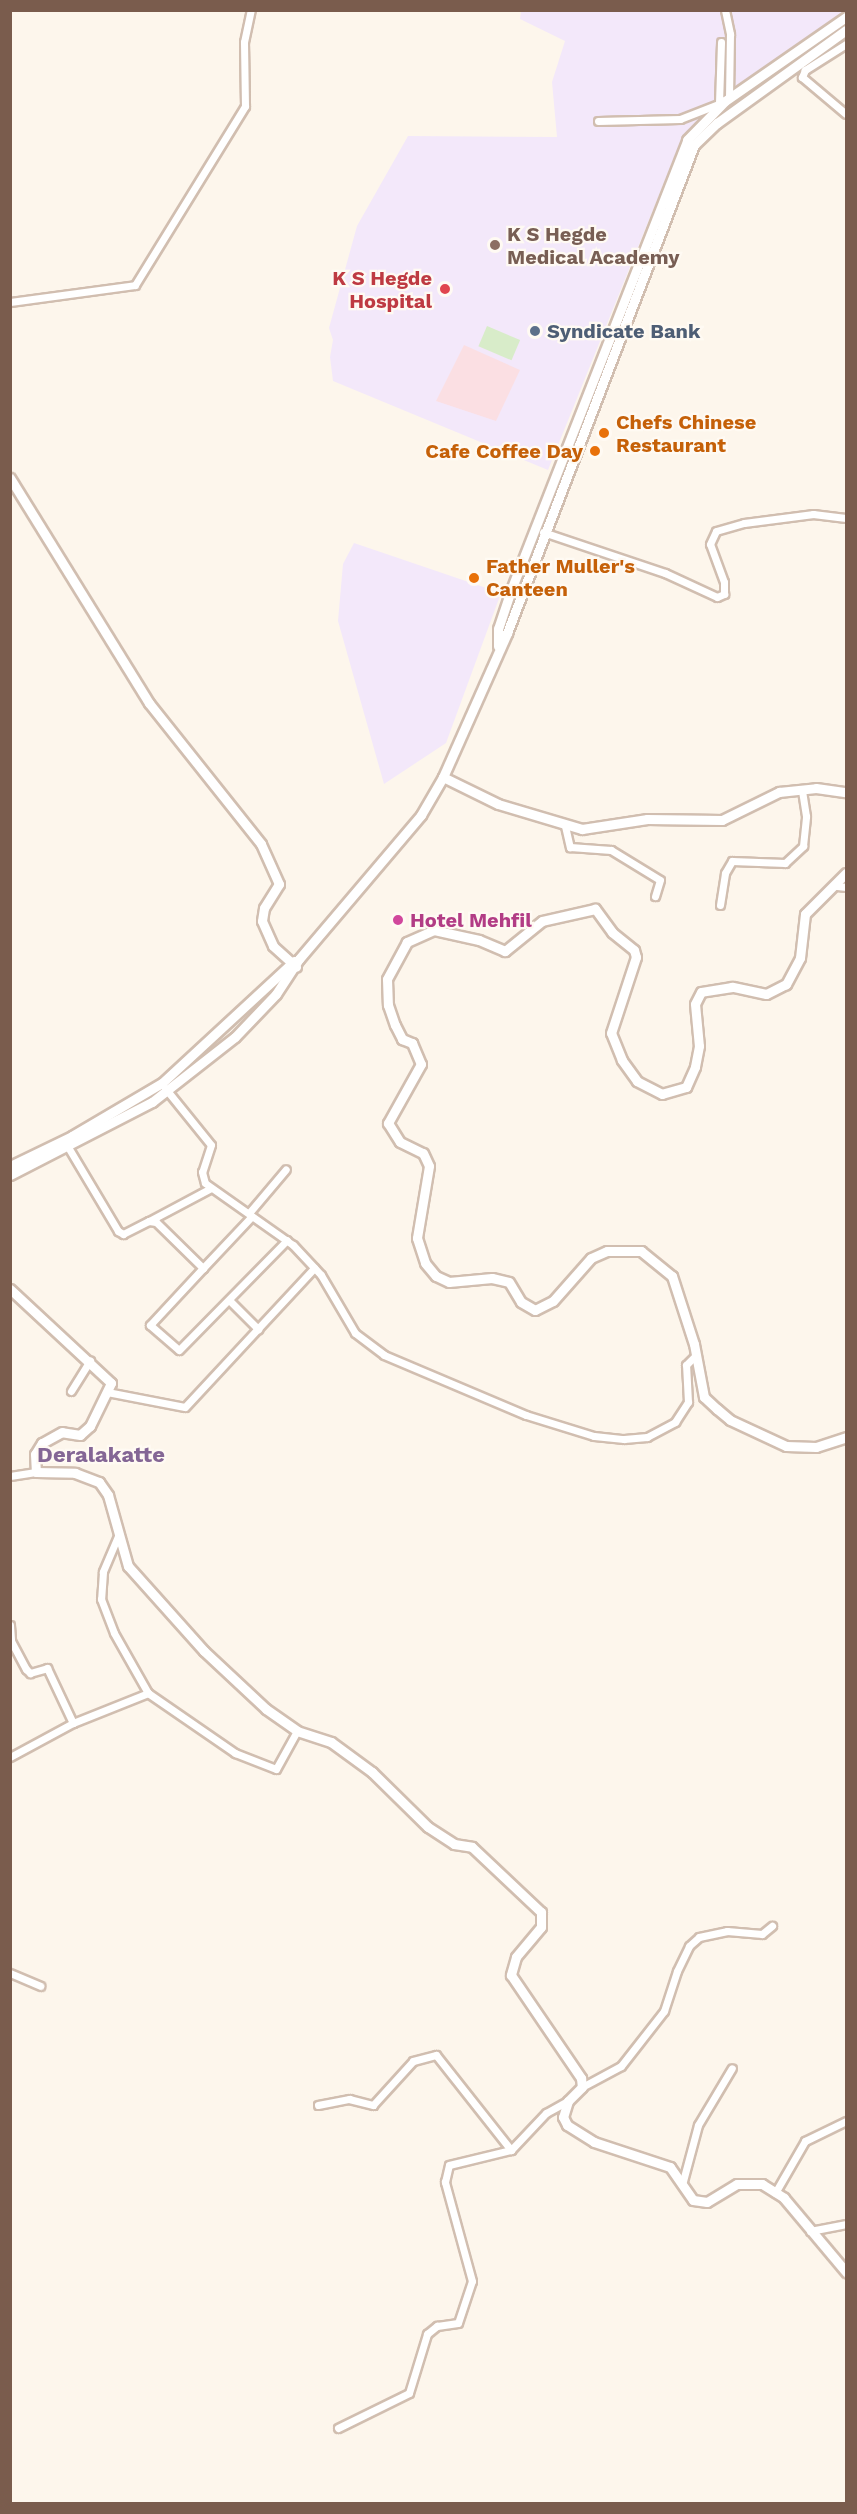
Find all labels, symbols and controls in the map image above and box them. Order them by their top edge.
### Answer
place label: K S Hegde Medical Academy [507,222,680,269]
marker: K S Hegde Medical Academy [488,238,502,252]
place label: K S Hegde Hospital [332,266,432,313]
marker: K S Hegde Hospital [436,280,454,298]
place label: Syndicate Bank [547,319,700,343]
marker: Syndicate Bank [528,324,542,338]
place label: Chefs Chinese Restaurant [616,410,756,457]
marker: Chefs Chinese Restaurant [597,426,611,440]
place label: Cafe Coffee Day [425,439,583,463]
marker: Cafe Coffee Day [588,444,602,458]
place label: Father Muller's Canteen [486,554,635,601]
marker: Father Muller's Canteen [467,571,481,585]
place label: Hotel Mehfil [410,908,532,932]
marker: Hotel Mehfil [391,913,405,927]
district label: Deralakatte [37,1442,165,1468]

